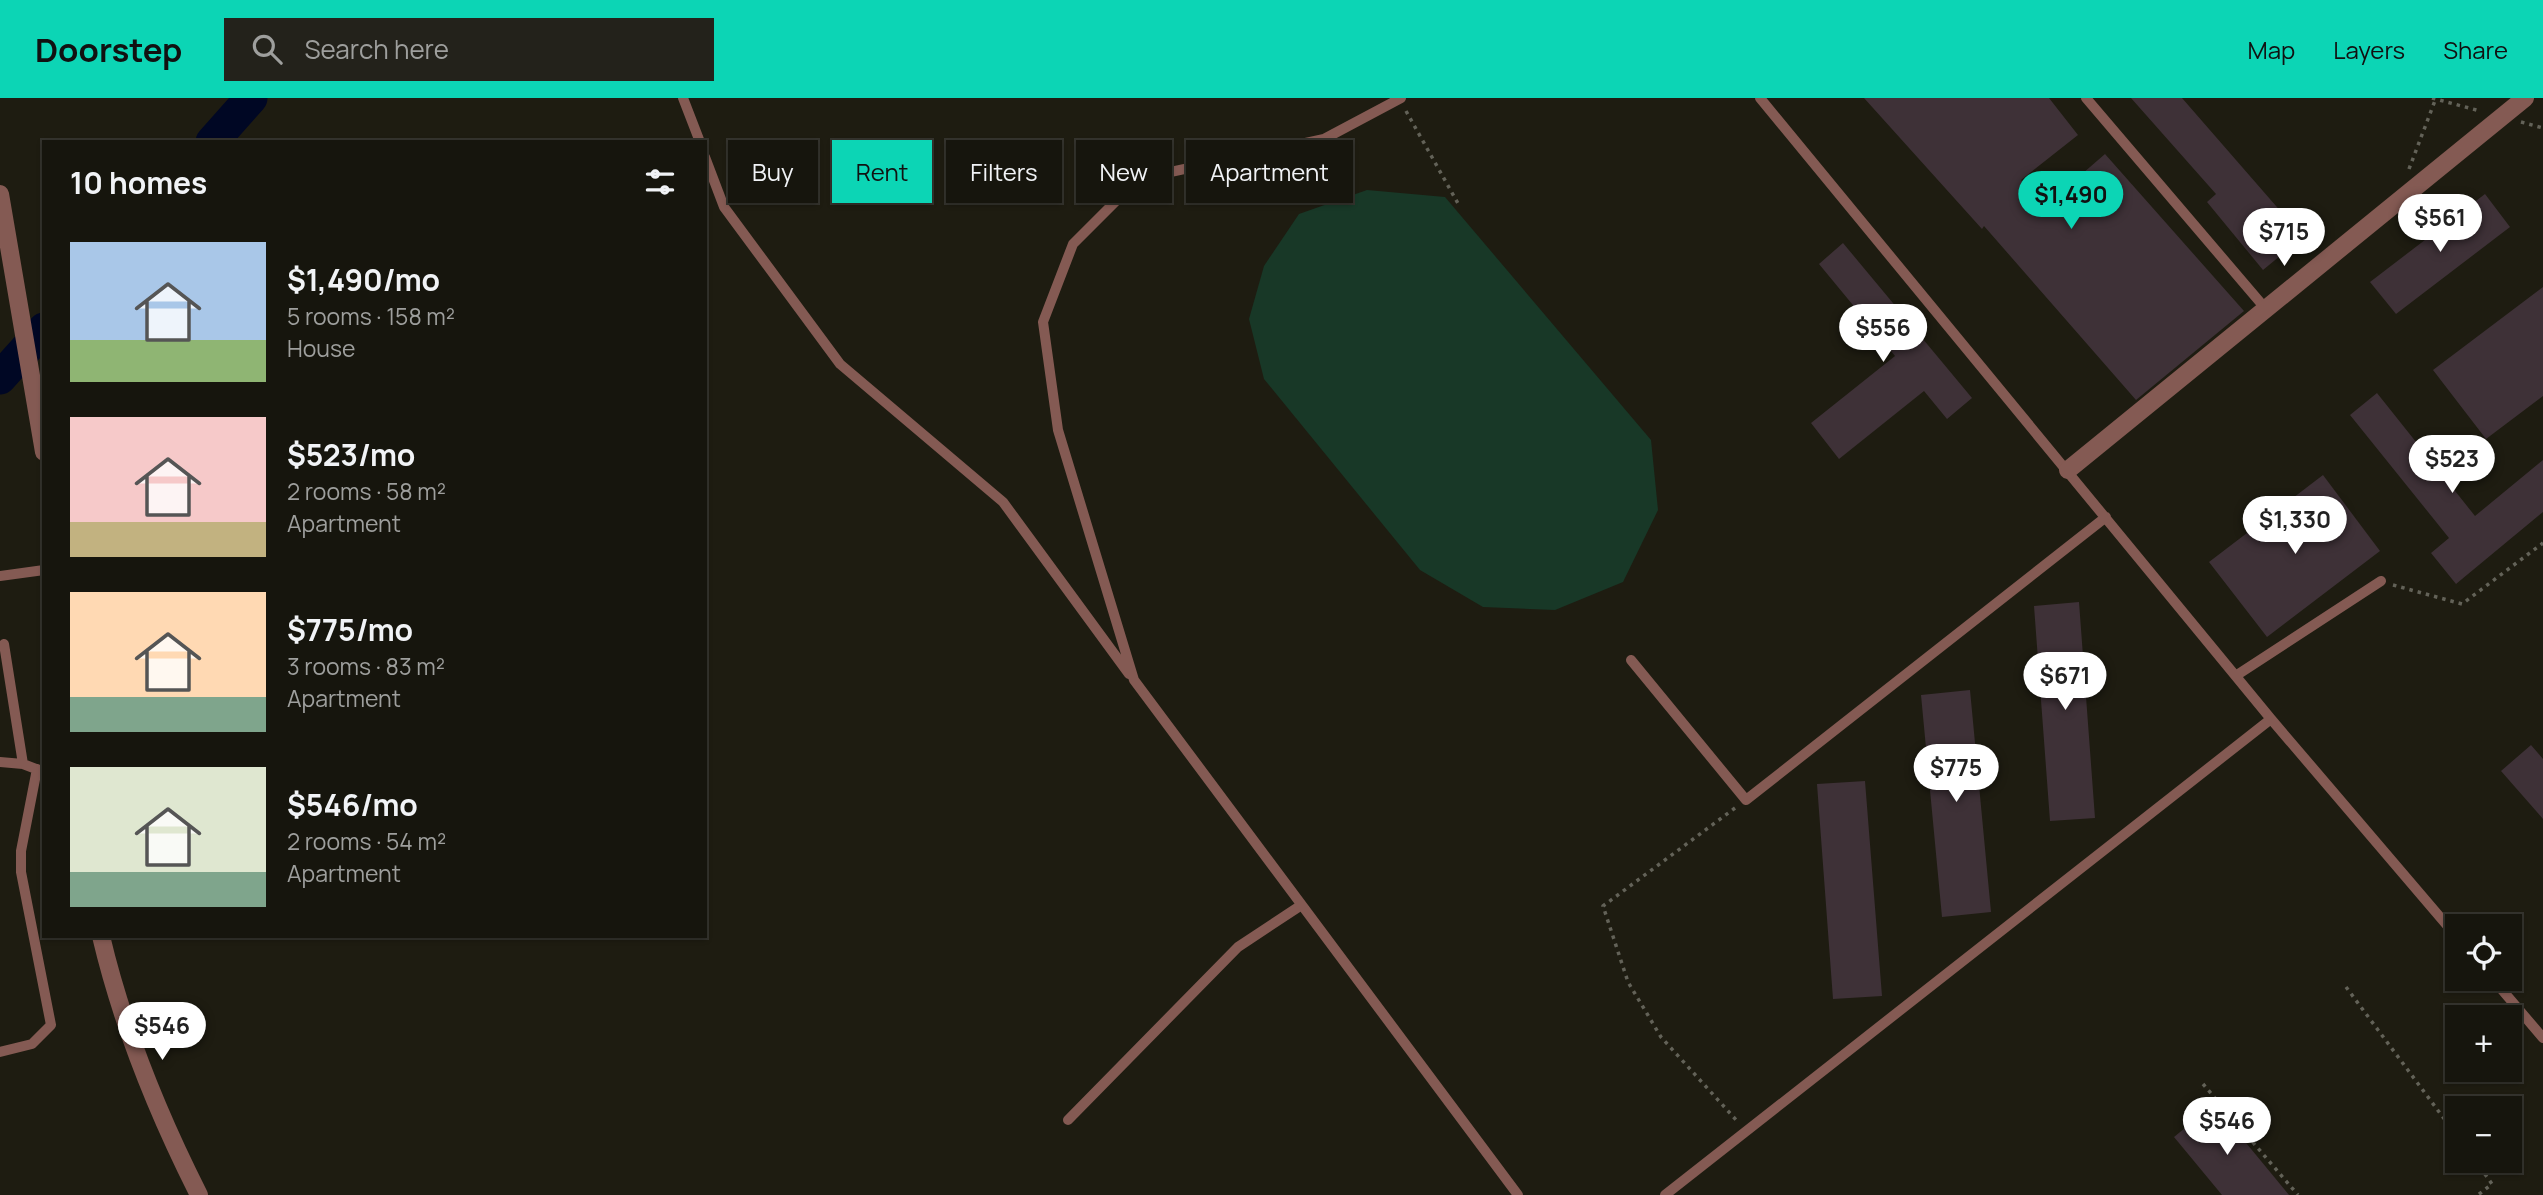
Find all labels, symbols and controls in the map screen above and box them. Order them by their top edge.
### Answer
search box [224,18,714,81]
text: Doorstep [35,27,182,72]
icon: search [248,30,286,68]
text: Search here [304,31,449,67]
text: Map [2248,33,2295,66]
text: Layers [2333,33,2405,66]
text: Share [2443,33,2508,66]
chip: Buy [728,140,818,203]
chip: Rent [832,140,932,203]
chip: Filters [946,140,1062,203]
chip: New [1076,140,1172,203]
chip: Apartment [1186,140,1353,203]
text: 10 homes [70,162,207,203]
icon: filters [641,163,679,201]
pin: $1,490 [2014,172,2128,231]
text: $1,490 [2034,178,2108,210]
pin: $561 [2399,194,2481,254]
text: $561 [2414,201,2466,233]
pin: $715 [2243,208,2325,268]
text: $715 [2259,215,2309,247]
text: $1,490/mo [287,259,440,300]
icon: home [126,270,210,354]
text: 5 rooms · 158 m² [287,300,455,332]
pin: $556 [1842,304,1924,364]
text: $556 [1855,311,1911,343]
text: House [287,332,356,364]
text: $523/mo [287,434,415,475]
pin: $523 [2411,436,2493,495]
text: $523 [2425,442,2479,474]
icon: home [126,445,210,529]
text: 2 rooms · 58 m² [287,475,446,507]
pin: $1,330 [2238,496,2352,556]
text: $1,330 [2259,503,2331,535]
text: Apartment [287,507,401,539]
text: $775/mo [287,609,413,650]
icon: home [126,620,210,704]
text: 3 rooms · 83 m² [287,650,445,682]
pin: $671 [2024,652,2106,712]
text: $671 [2039,659,2091,691]
text: Apartment [287,682,401,714]
pin: $775 [1915,744,1997,804]
text: $775 [1930,751,1982,783]
text: $546/mo [287,784,418,825]
icon: home [126,795,210,879]
text: 2 rooms · 54 m² [287,825,446,857]
text: Apartment [287,857,401,889]
map controls [2445,914,2522,1173]
button: locate [2445,914,2522,991]
pin: $546 [121,1002,203,1062]
button: + [2445,1005,2522,1082]
text: $546 [134,1009,190,1041]
button: − [2445,1096,2522,1173]
pin: $546 [2186,1098,2268,1157]
text: $546 [2199,1104,2255,1136]

